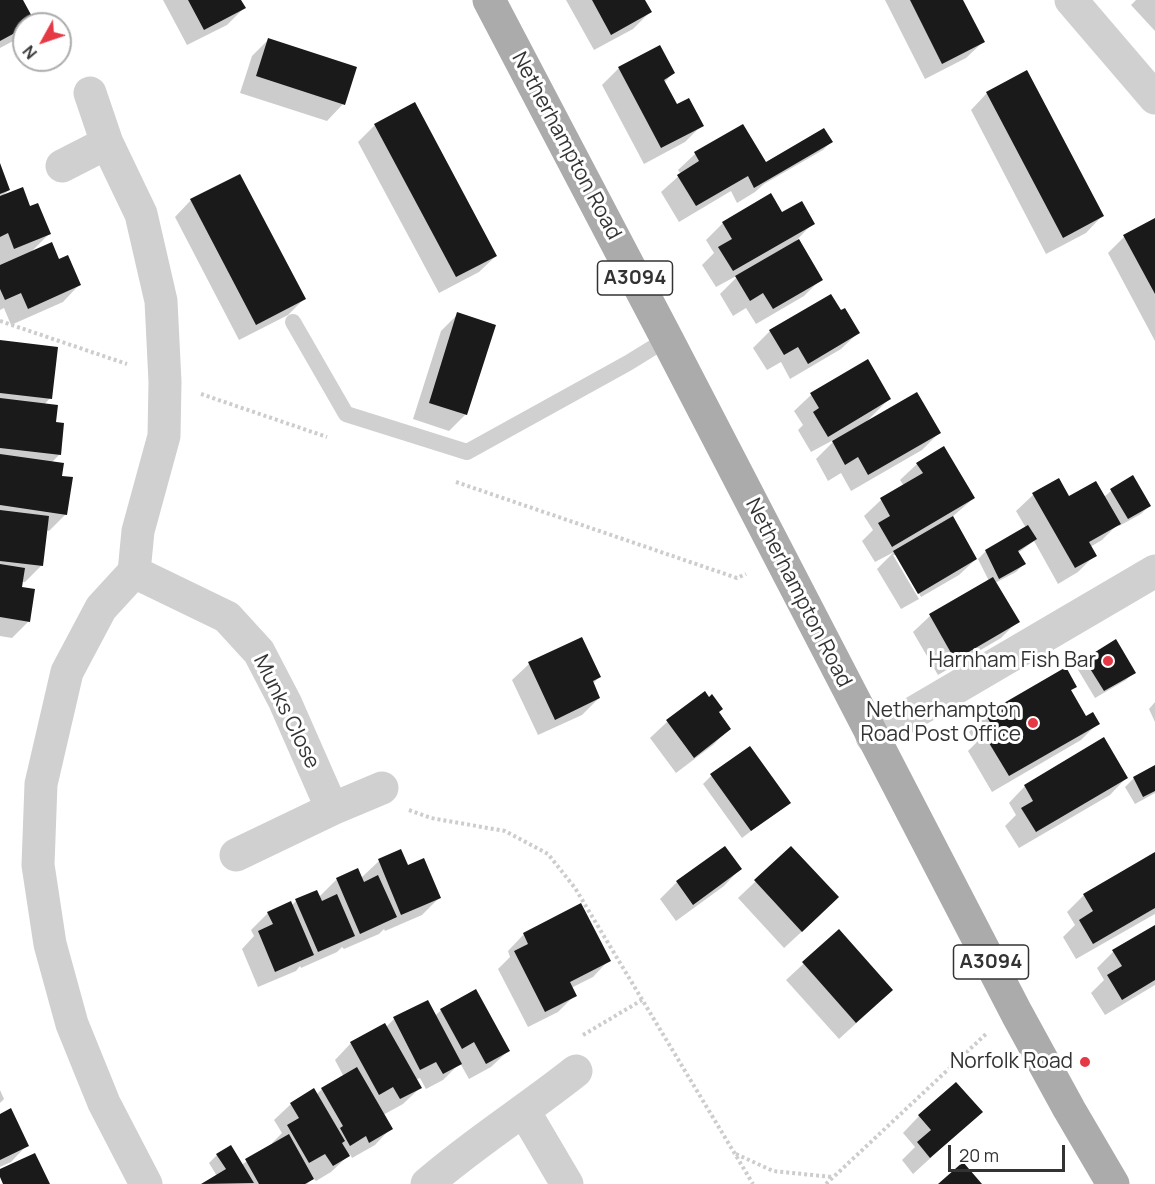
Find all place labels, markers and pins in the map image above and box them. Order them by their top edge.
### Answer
place label: Harnham Fish Bar [928,648,1096,674]
marker: Harnham Fish Bar [1101,654,1115,668]
place label: Netherhampton Road Post Office [861,698,1021,748]
marker: Netherhampton Road Post Office [1026,716,1040,730]
place label: Norfolk Road [950,1049,1073,1075]
marker: Norfolk Road [1078,1055,1092,1069]

